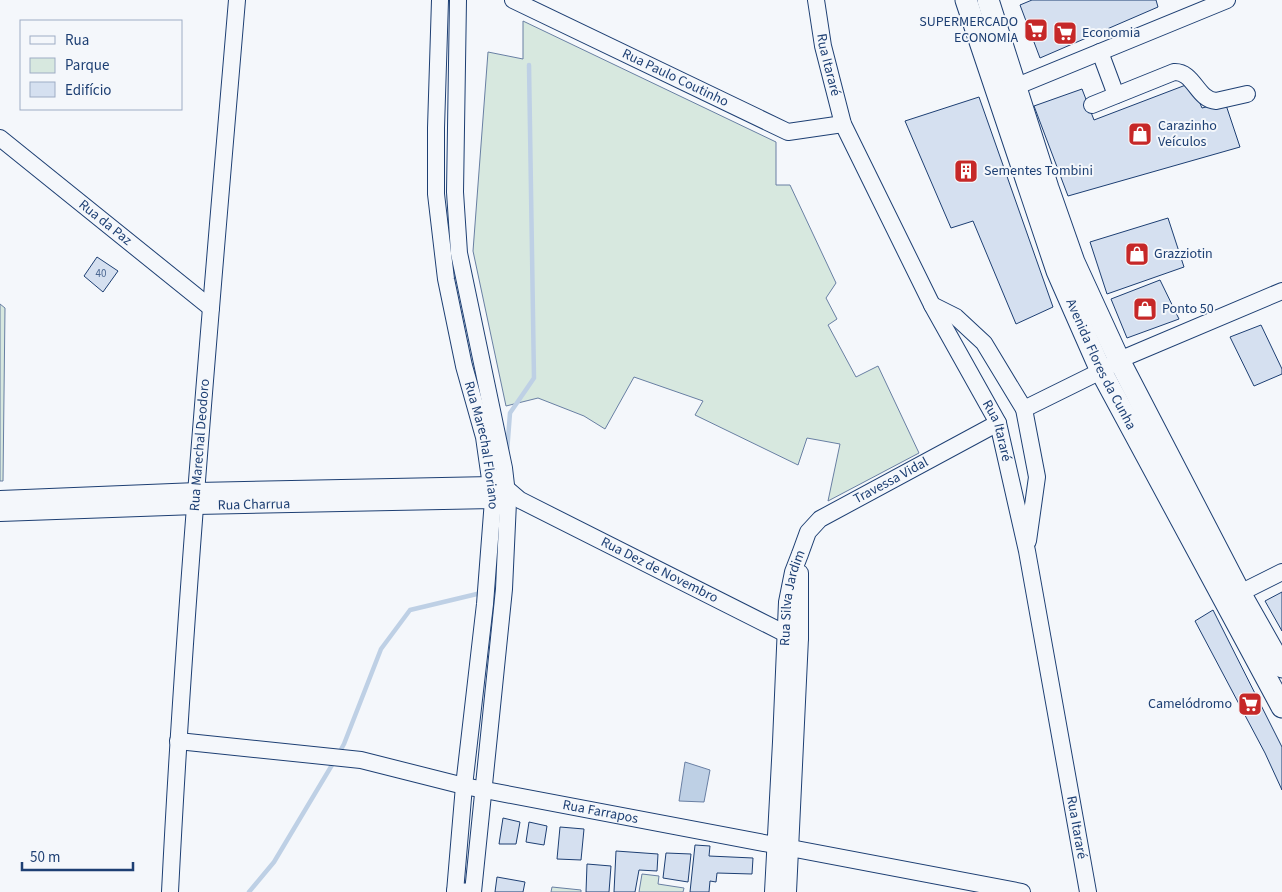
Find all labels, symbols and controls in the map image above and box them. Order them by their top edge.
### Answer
place label: SUPERMERCADO ECONOMIA [919,12,1018,48]
supermarket icon: SUPERMERCADO ECONOMIA [1023,17,1049,43]
legend [20,20,182,110]
supermarket icon: Economia [1052,20,1078,46]
place label: Economia [1082,23,1140,43]
text: Rua [65,30,89,51]
street label: Rua Itararé [811,32,845,98]
street label: Rua Paulo Coutinho [619,44,732,112]
text: Parque [65,55,109,76]
text: Edifício [65,80,112,101]
place label: Carazinho Veículos [1158,116,1217,152]
shop icon: Carazinho Veículos [1127,121,1153,147]
building icon: Sementes Tombini [953,158,979,184]
place label: Sementes Tombini [984,161,1093,181]
street label: Rua da Paz [74,195,136,250]
shop icon: Grazziotin [1124,241,1150,267]
place label: Grazziotin [1154,244,1213,264]
house number: 40 [96,266,106,281]
street label: Avenida Flores da Cunha [1060,296,1141,434]
shop icon: Ponto 50 [1132,296,1158,322]
place label: Ponto 50 [1162,299,1214,319]
street label: Rua Marechal Deodoro [185,378,215,512]
street label: Rua Marechal Floriano [459,379,503,510]
street label: Rua Itararé [977,396,1016,463]
street label: Travessa Vidal [850,452,932,509]
street label: Rua Charrua [217,494,290,516]
street label: Rua Dez de Novembro [597,532,721,608]
street label: Rua Silva Jardim [775,547,811,646]
supermarket icon: Camelódromo [1237,691,1263,717]
place label: Camelódromo [1148,694,1232,714]
street label: Rua Itararé [1061,794,1092,861]
street label: Rua Farrapos [561,795,640,829]
scale bar [22,840,134,872]
text: 50 m [30,847,60,868]

